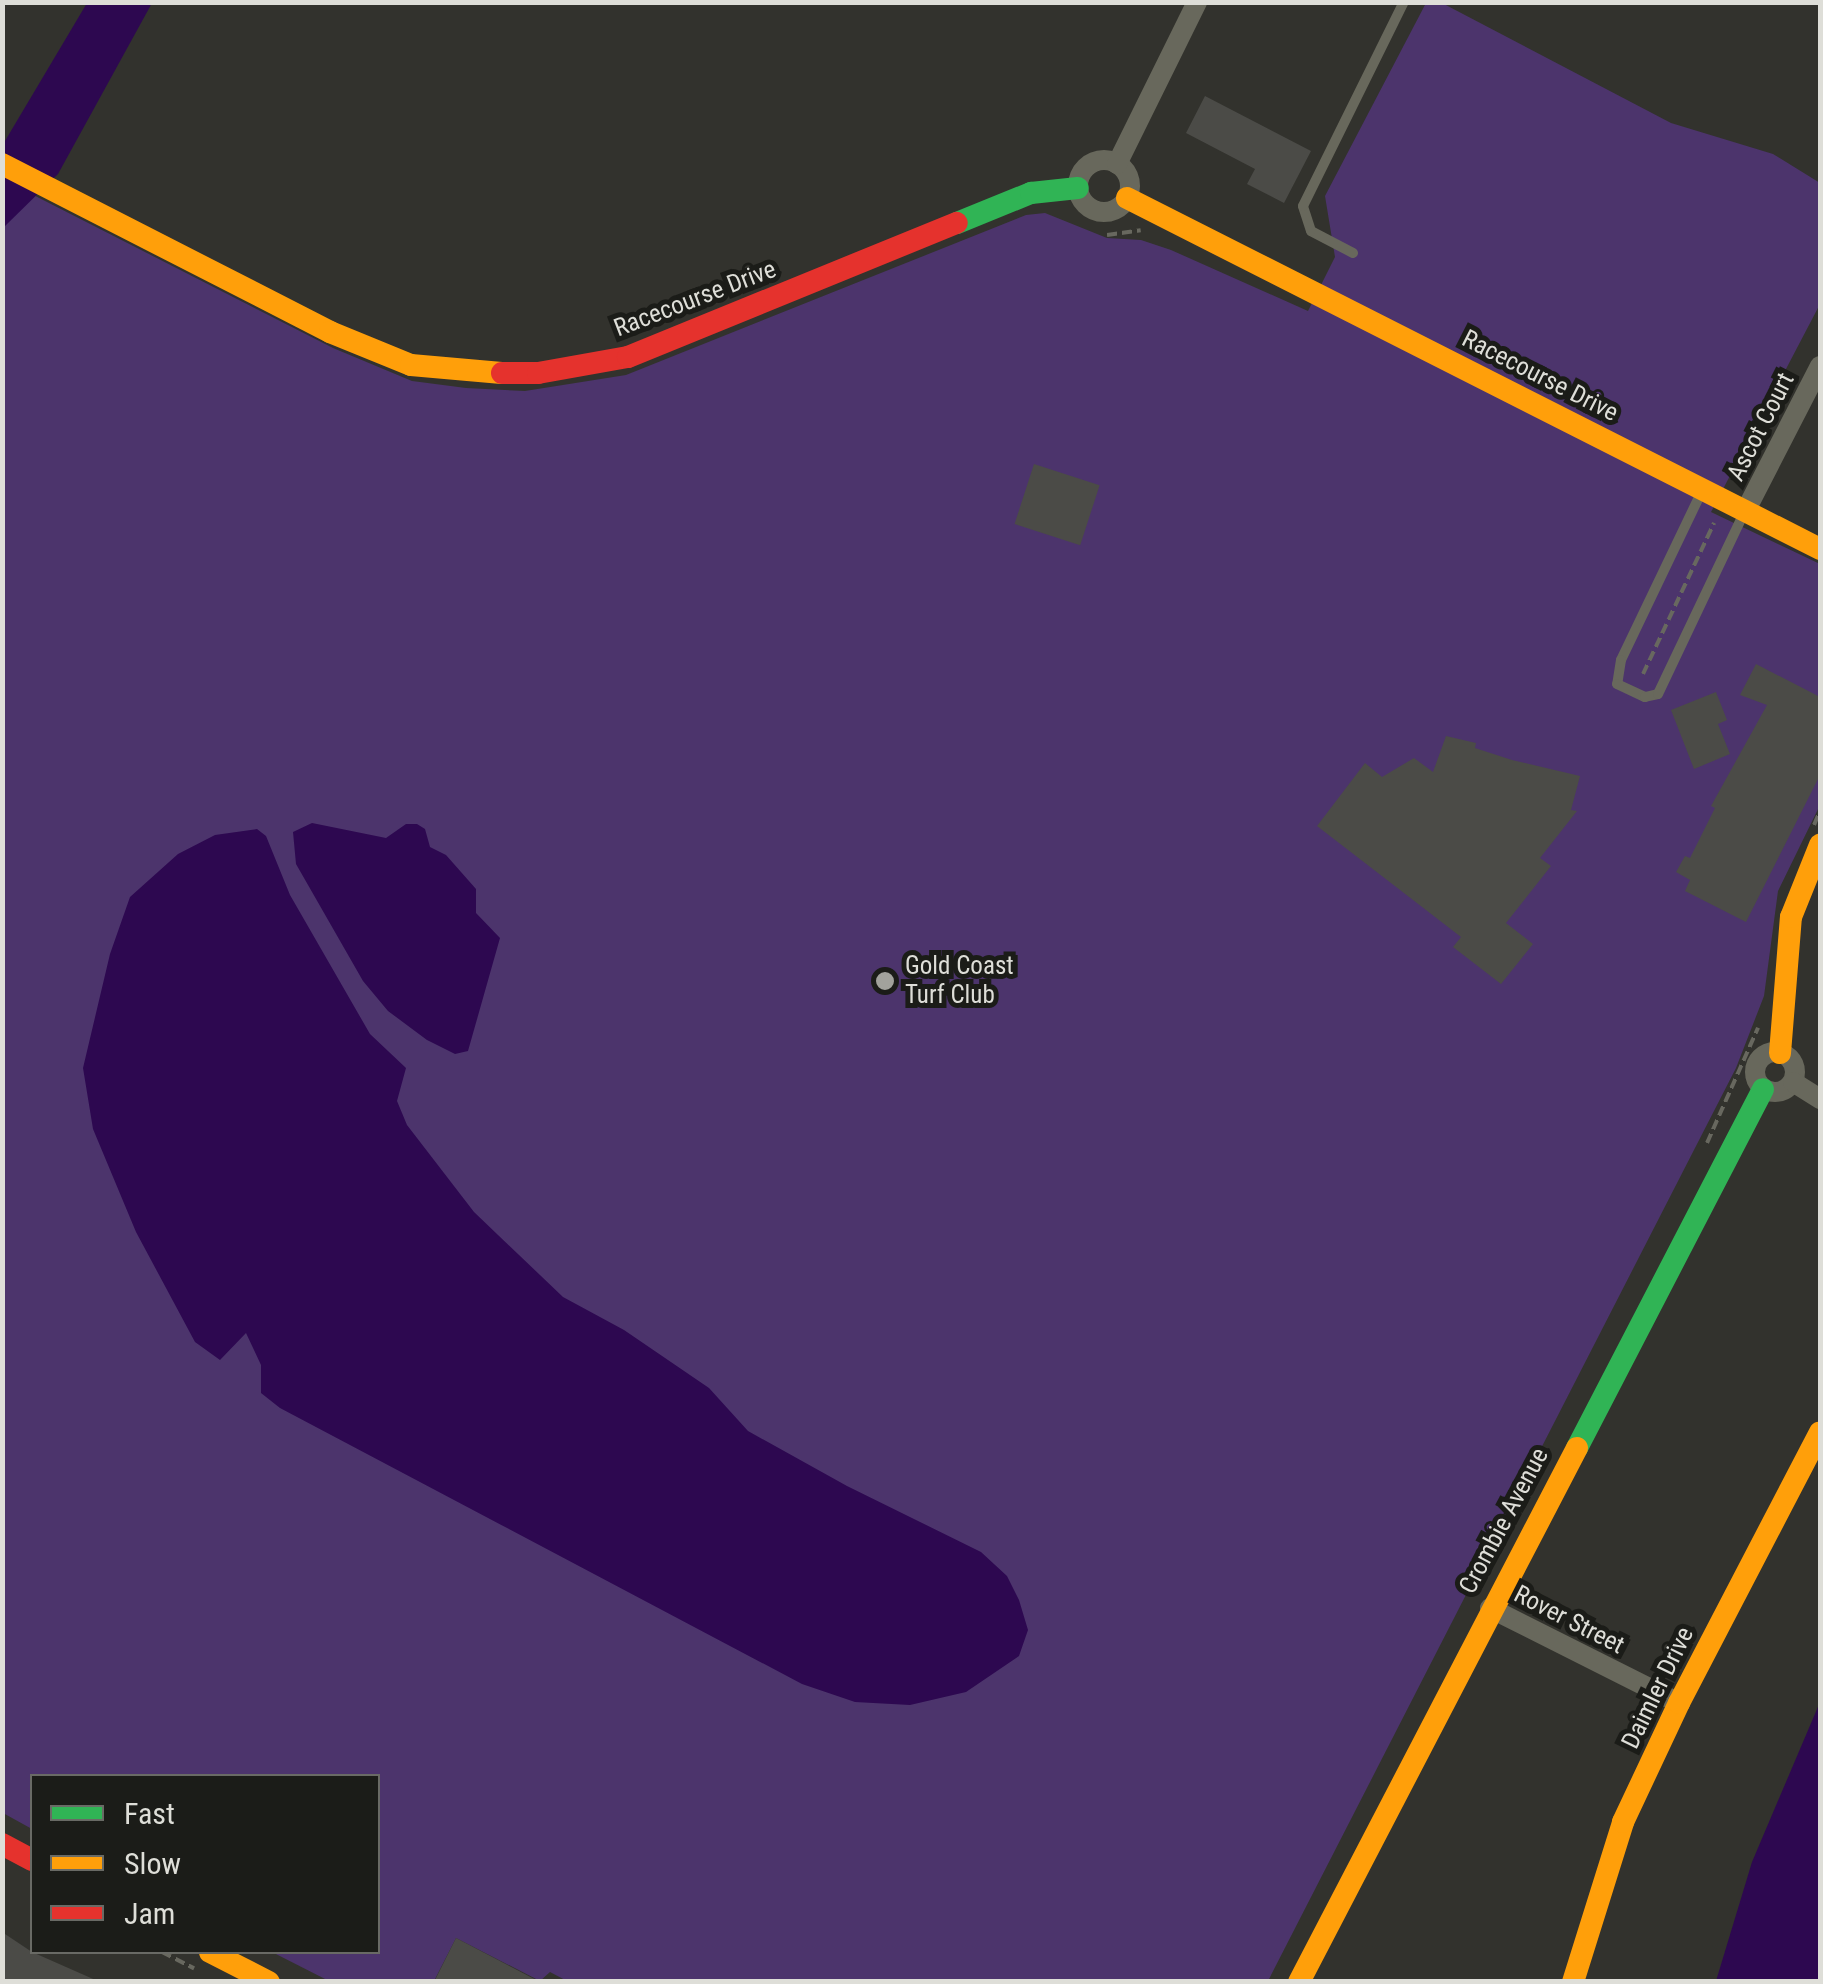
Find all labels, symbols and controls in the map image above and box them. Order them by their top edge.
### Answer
street label: Racecourse Drive [610,254,780,344]
street label: Racecourse Drive [1457,324,1623,428]
street label: Ascot Court [1721,368,1801,486]
place label: Gold Coast Turf Club [905,952,1014,1011]
marker: Gold Coast Turf Club [874,970,896,992]
street label: Crombie Avenue [1453,1443,1555,1599]
street label: Rover Street [1509,1579,1629,1661]
street label: Daimler Drive [1616,1622,1700,1754]
legend [30,1774,380,1954]
text: Fast [124,1796,175,1831]
text: Slow [124,1846,181,1881]
text: Jam [124,1896,175,1931]

